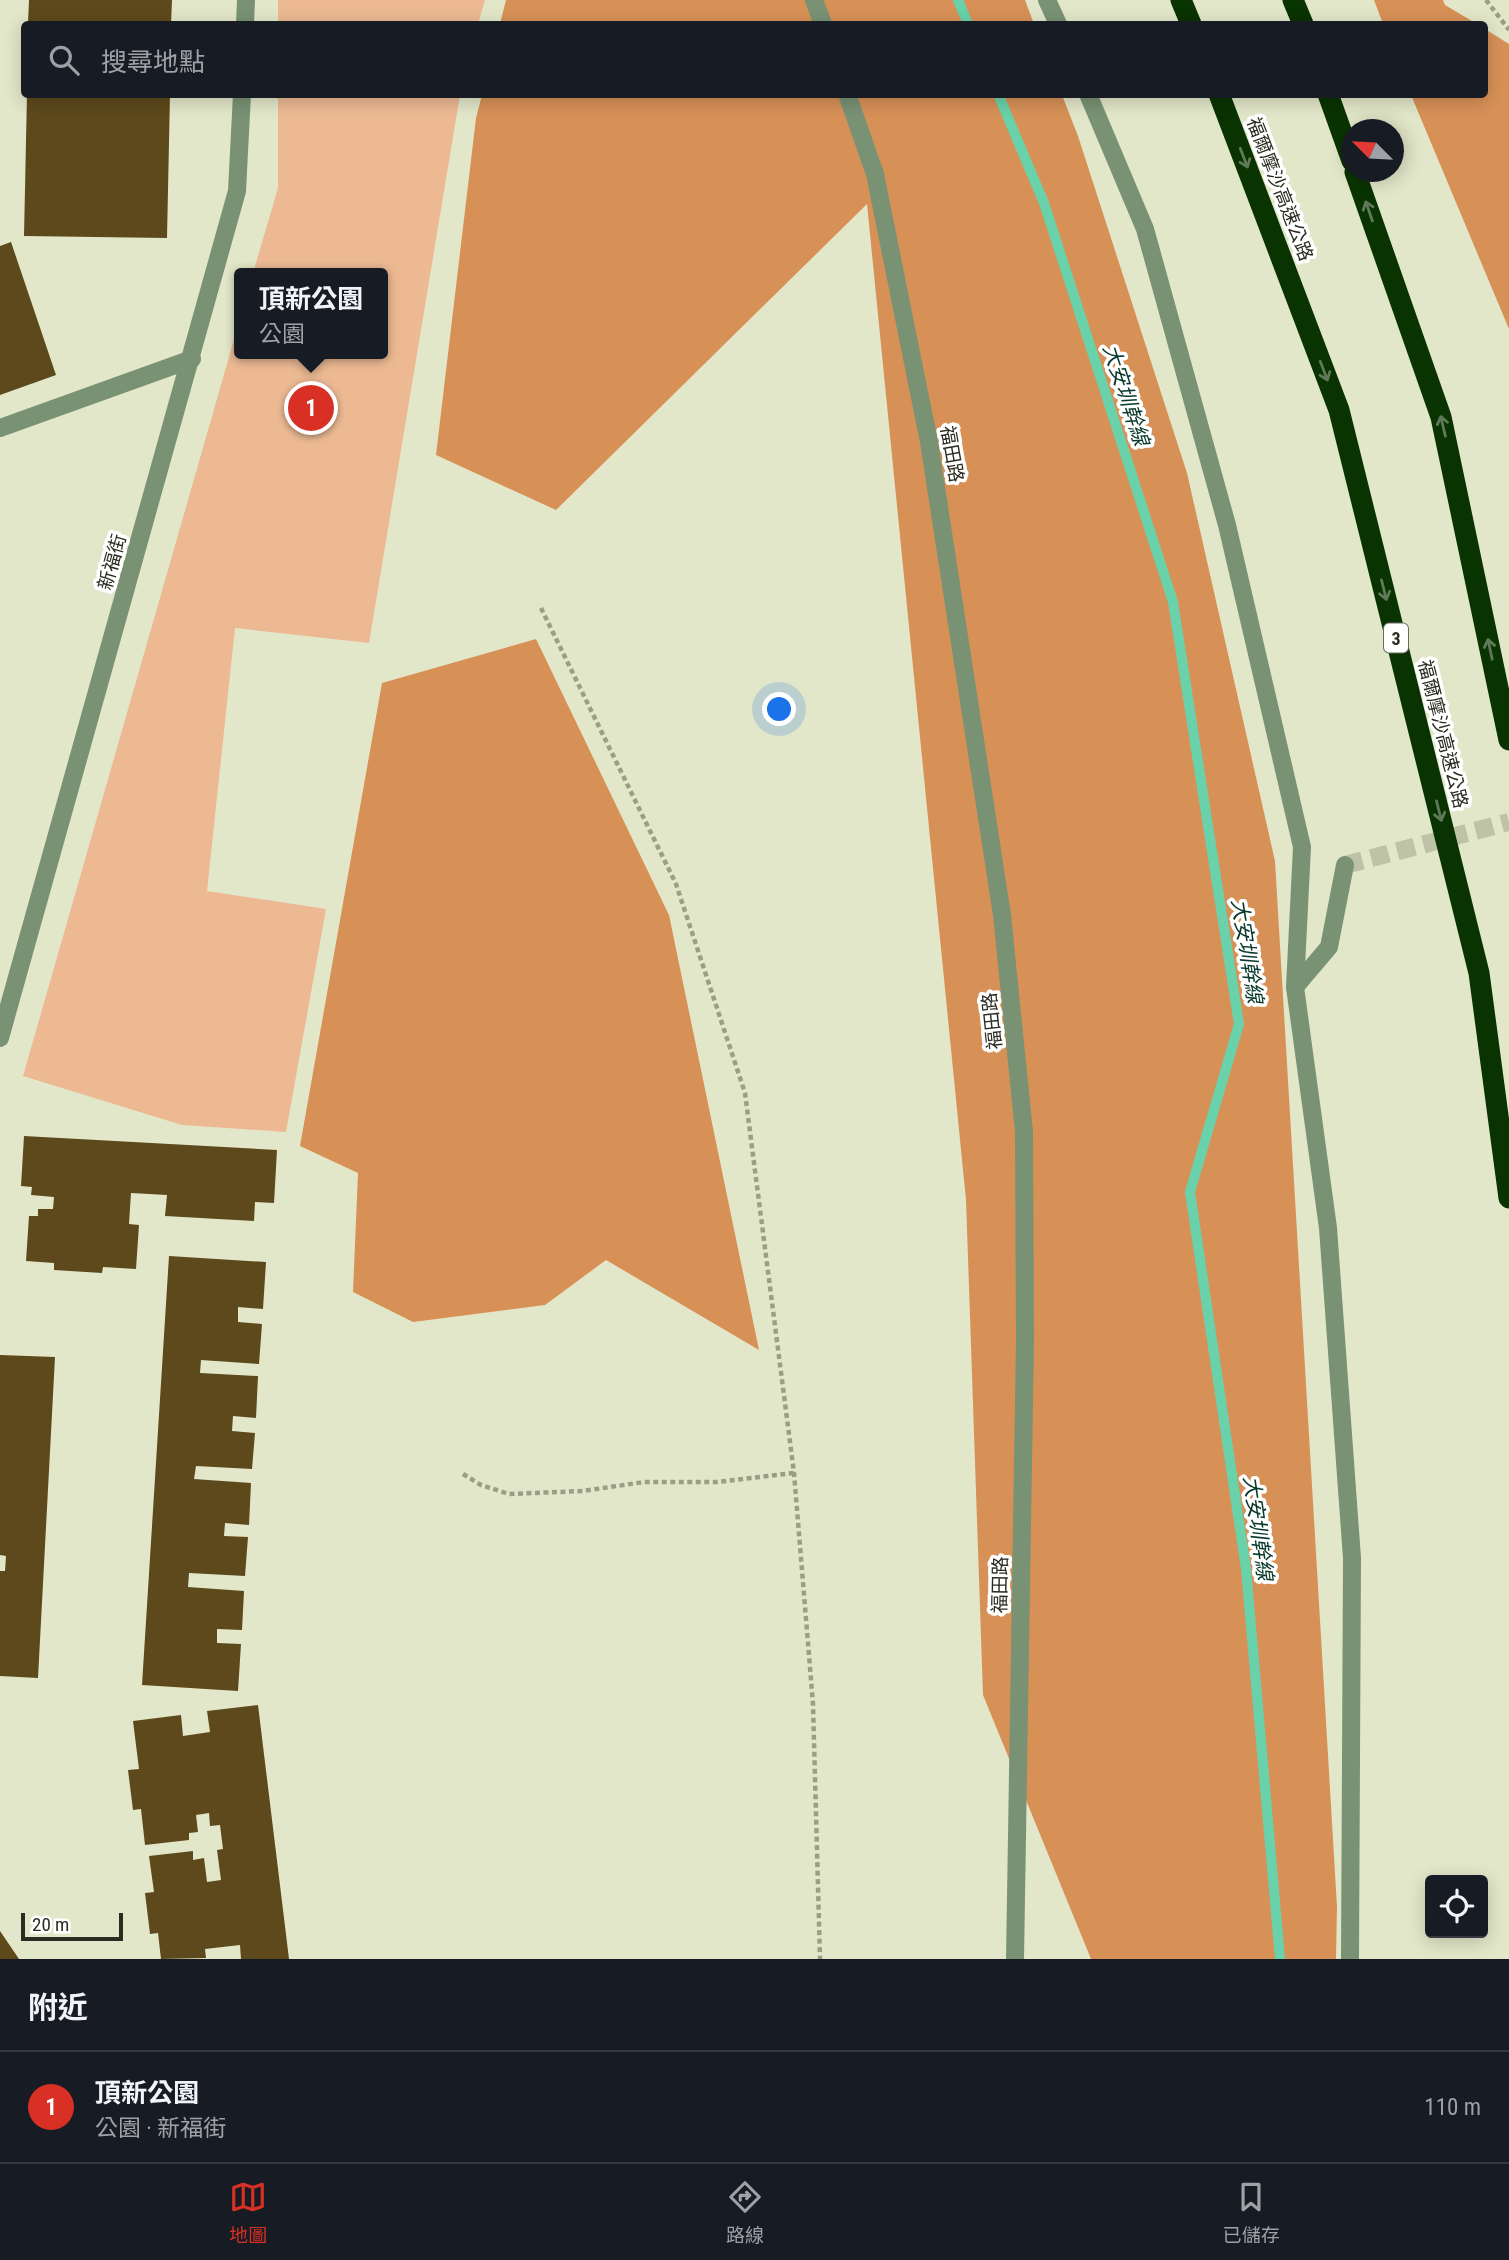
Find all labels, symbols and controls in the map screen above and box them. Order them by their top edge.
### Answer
search box [21,21,1488,98]
icon: search [45,41,83,79]
text: 搜尋地點 [101,47,205,77]
street label: 福爾摩沙高速公路 [1242,114,1318,264]
north arrow [1341,119,1404,182]
one-way arrow [1238,147,1251,169]
one-way arrow [1362,201,1374,223]
popup [234,268,388,359]
text: 頂新公園 [259,284,363,314]
text: 公園 [259,321,305,348]
water label: 大安圳幹線 [1098,341,1154,451]
one-way arrow [1319,360,1332,381]
pin: 1 [288,382,334,434]
one-way arrow [1436,415,1449,438]
street label: 福田路 [936,424,968,484]
street label: 新福街 [93,531,131,593]
one-way arrow [1378,578,1391,601]
road number: 3 [1384,624,1408,652]
one-way arrow [1482,638,1496,661]
street label: 福爾摩沙高速公路 [1413,657,1473,811]
your location [762,692,796,726]
one-way arrow [1433,799,1446,822]
water label: 大安圳幹線 [1227,897,1267,1007]
street label: 福田路 [978,991,1006,1051]
water label: 大安圳幹線 [1239,1474,1277,1584]
street label: 福田路 [988,1556,1012,1614]
map controls [1425,1875,1488,1938]
button: locate [1425,1875,1488,1938]
scale bar [21,1910,122,1942]
text: 20 m [32,1913,69,1936]
text: 附近 [28,1990,88,2025]
text: 頂新公園 [95,2078,199,2108]
text: 1 [45,2094,57,2121]
text: 110 m [1424,2094,1481,2121]
text: 公園 · 新福街 [95,2115,226,2142]
tab: 地圖 [229,2178,267,2247]
tab: 路線 [726,2178,764,2247]
tab: 已儲存 [1223,2178,1280,2247]

